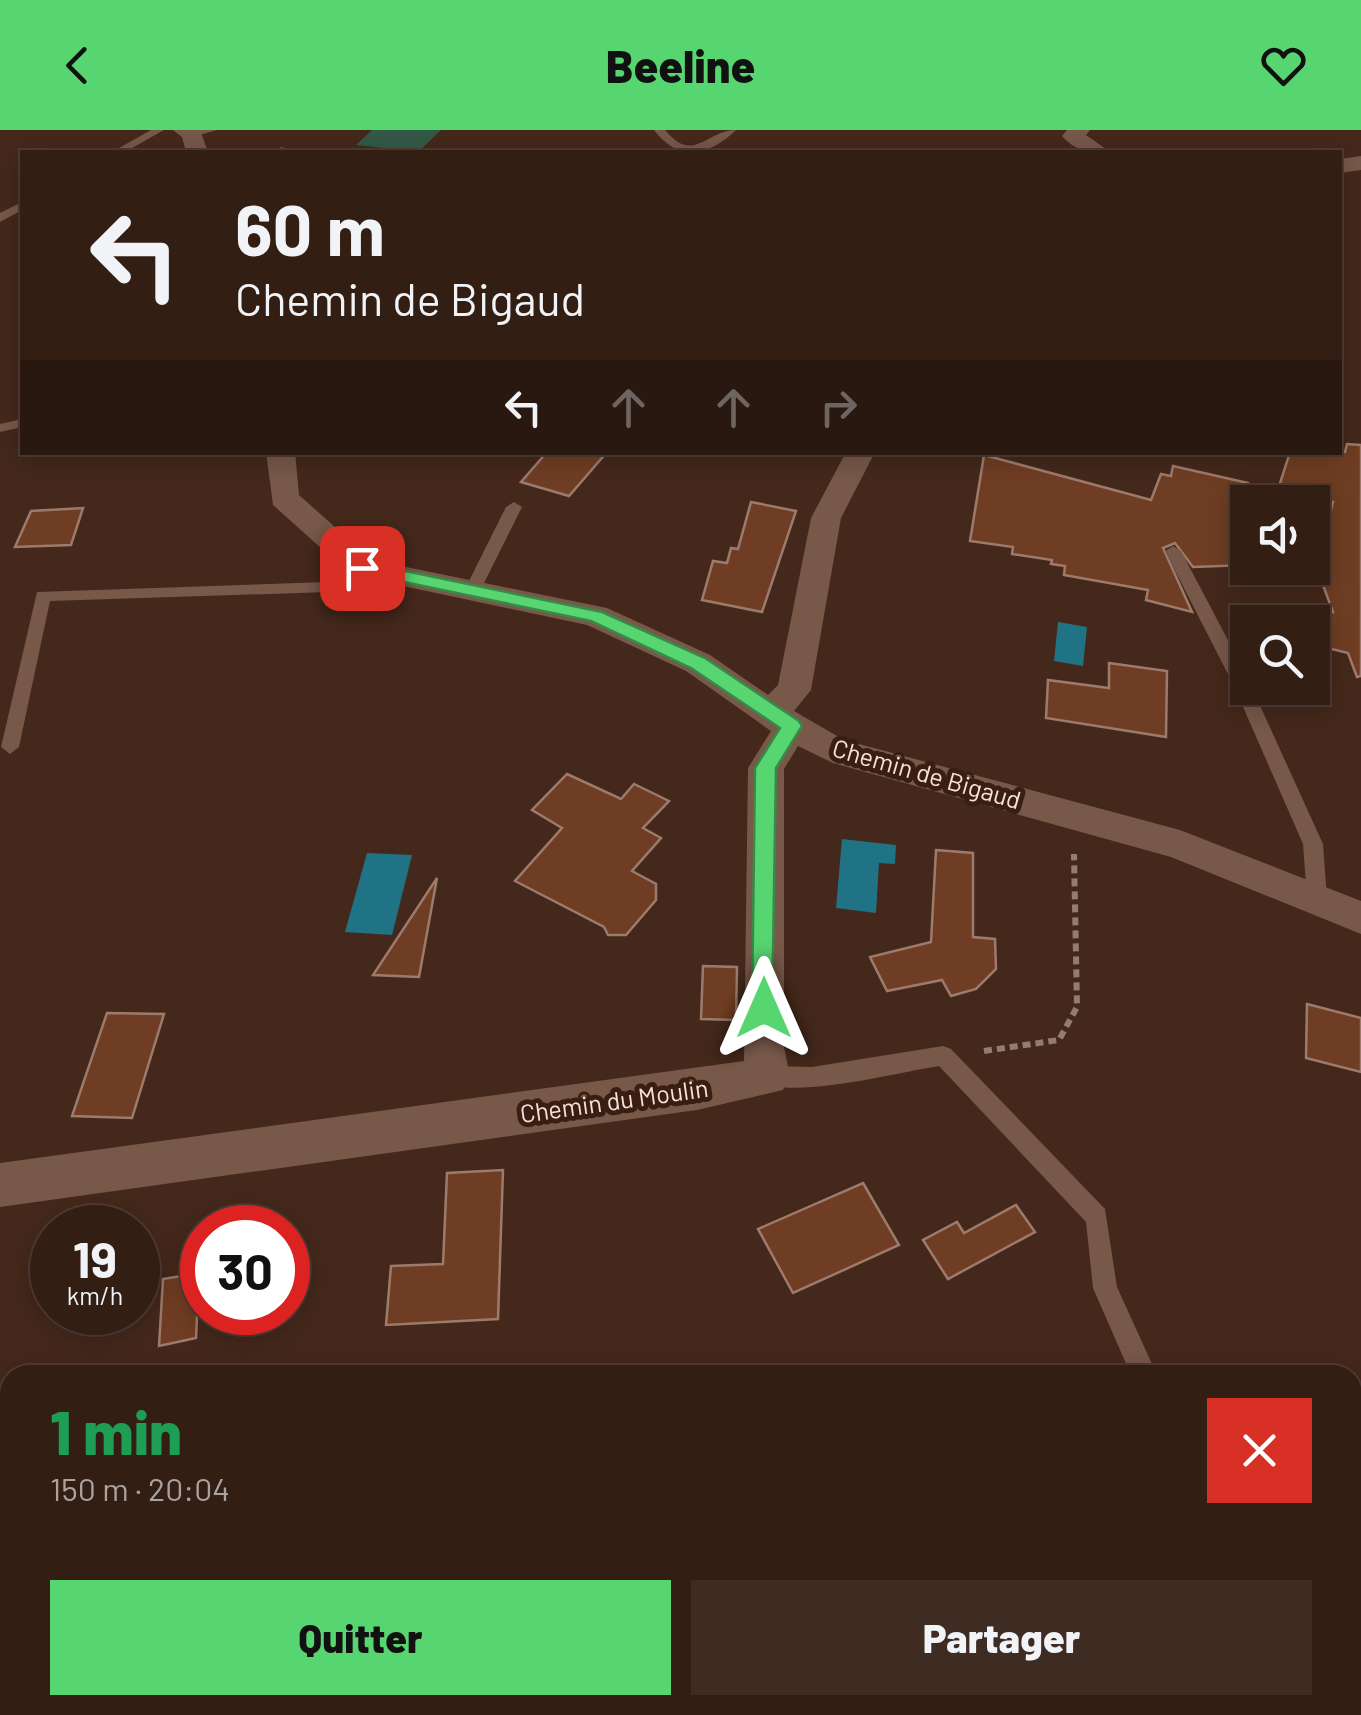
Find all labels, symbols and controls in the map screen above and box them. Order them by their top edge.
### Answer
icon: back [50,38,105,93]
text: Beeline [606,38,755,92]
icon: heart [1256,38,1311,93]
text: 60 m [235,186,385,270]
icon: left [70,190,200,320]
text: Chemin de Bigaud [235,271,585,325]
icon: left [496,380,551,435]
icon: ahead [601,380,656,435]
icon: ahead [706,380,761,435]
icon: right [811,380,866,435]
map controls [1230,485,1330,705]
button: sound [1230,485,1330,585]
pin [320,526,405,611]
icon: arrive [335,541,390,596]
button: search [1230,605,1330,705]
street label: Chemin de Bigaud [829,732,1025,814]
position arrow [712,956,816,1060]
street label: Chemin du Moulin [518,1072,710,1128]
speed limit sign: 30 [180,1205,310,1335]
text: 19 [73,1228,117,1288]
text: km/h [67,1280,123,1310]
text: 1 min [50,1395,182,1467]
button: close [1207,1398,1312,1503]
text: 150 m · 20:04 [50,1469,230,1507]
button: Quitter [50,1580,671,1695]
button: Partager [691,1580,1312,1695]

